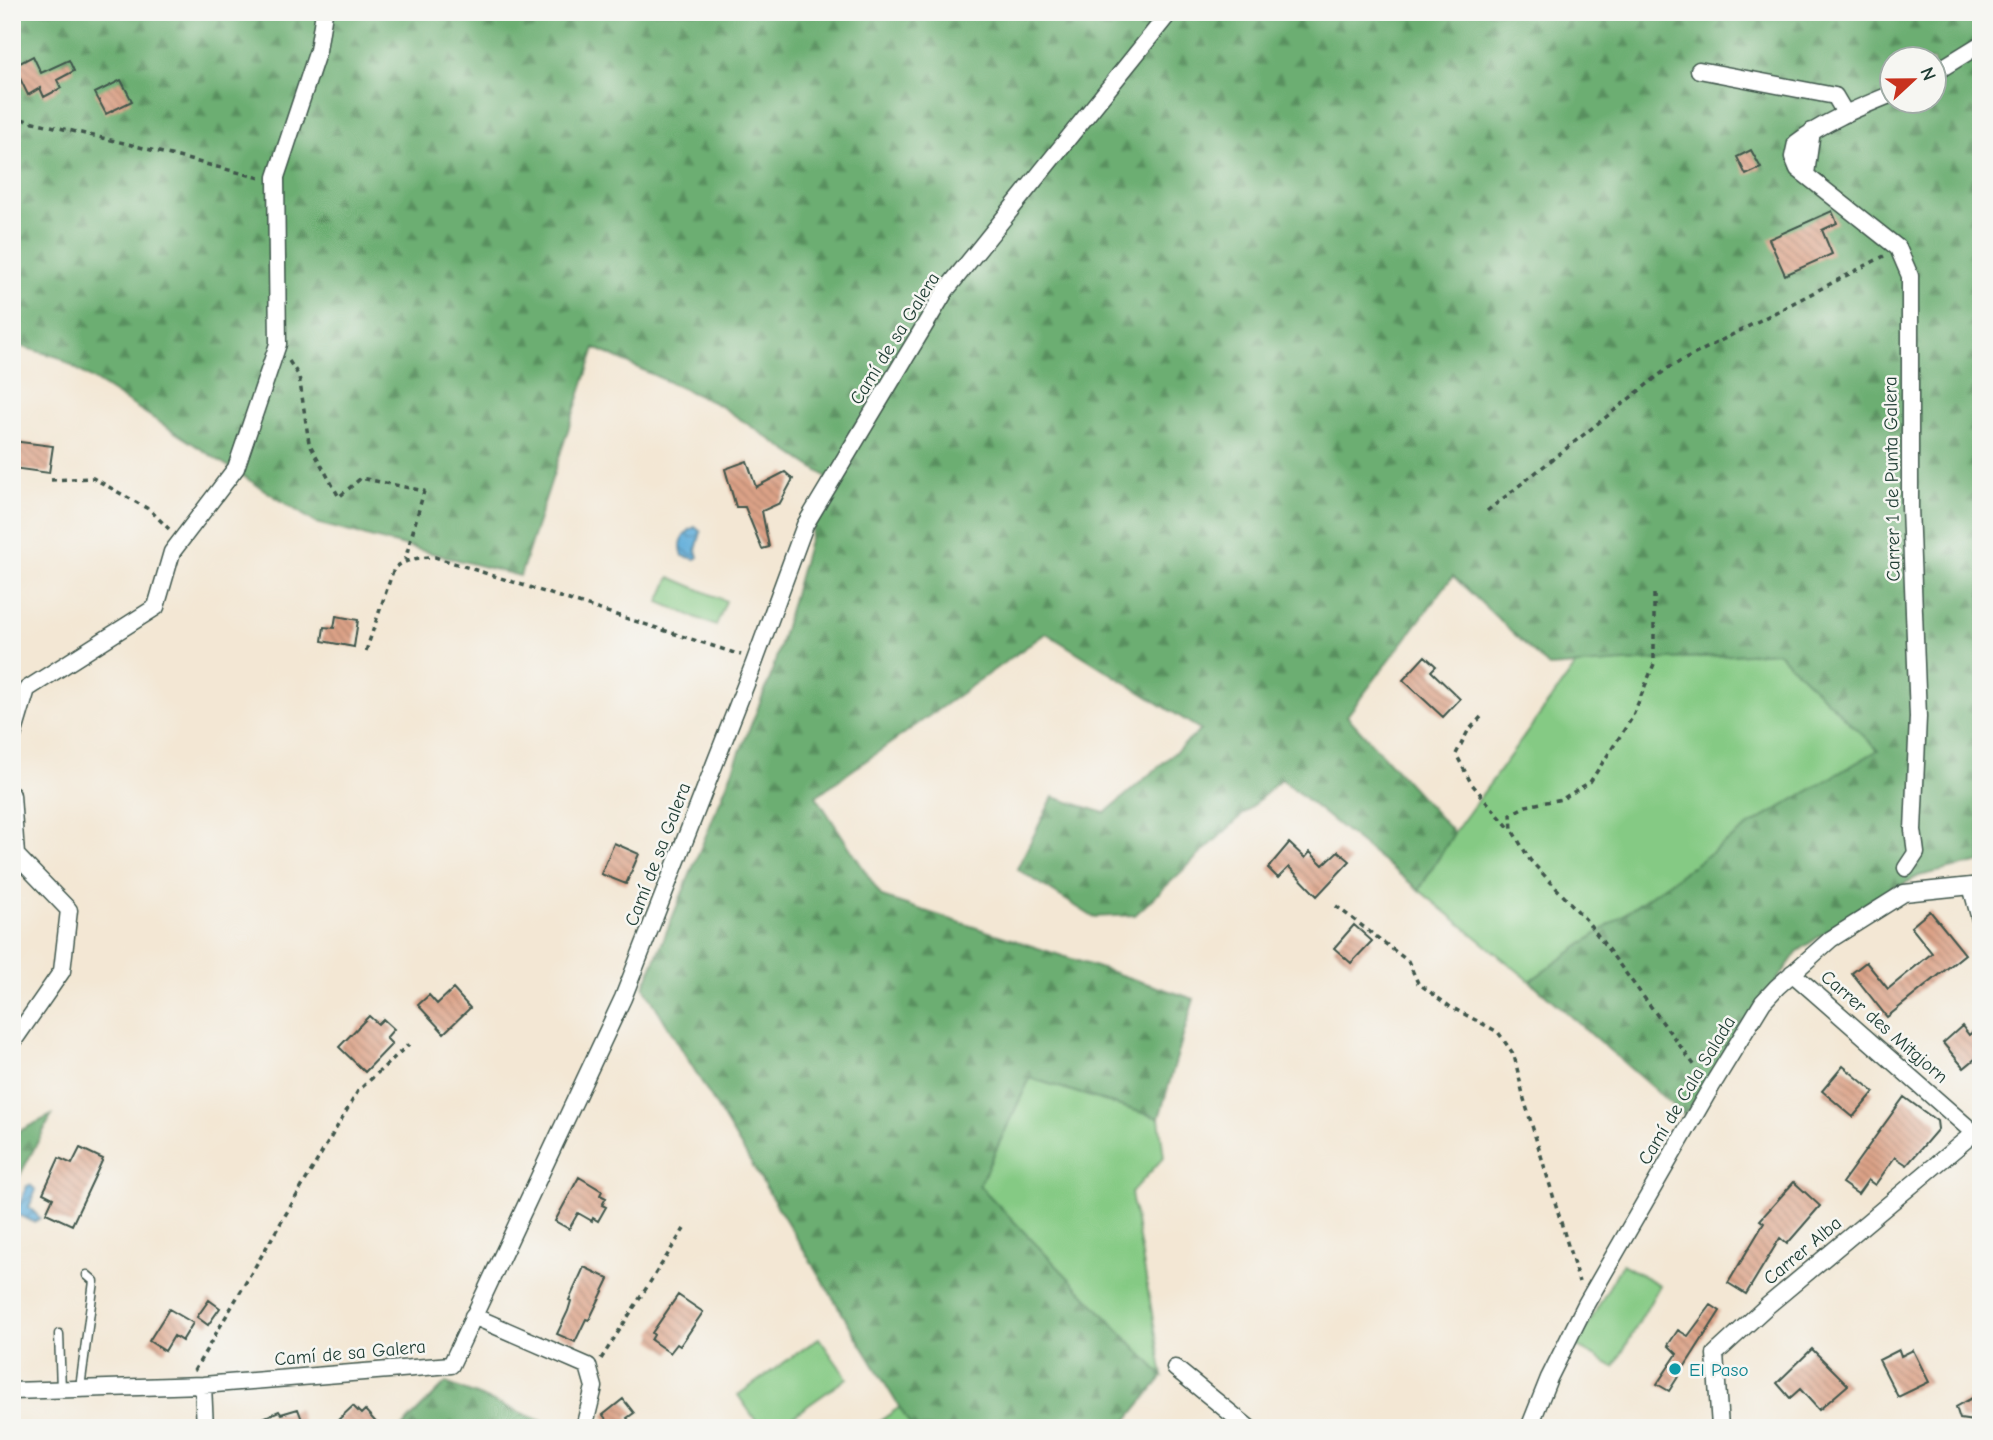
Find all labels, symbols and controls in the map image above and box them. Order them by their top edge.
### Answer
north arrow [1878,46,1948,116]
text: N [1915,64,1940,84]
street label: Camí de sa Galera [845,268,944,409]
street label: Carrer 1 de Punta Galera [1879,376,1905,582]
street label: Camí de sa Galera [620,780,695,929]
street label: Carrer des Mitgjorn [1816,966,1952,1088]
street label: Camí de Cala Salada [1634,1012,1740,1169]
street label: Carrer Alba [1759,1212,1846,1290]
street label: Camí de sa Galera [273,1335,427,1371]
place label: El Paso [1689,1359,1749,1381]
marker: El Paso [1667,1361,1683,1377]

